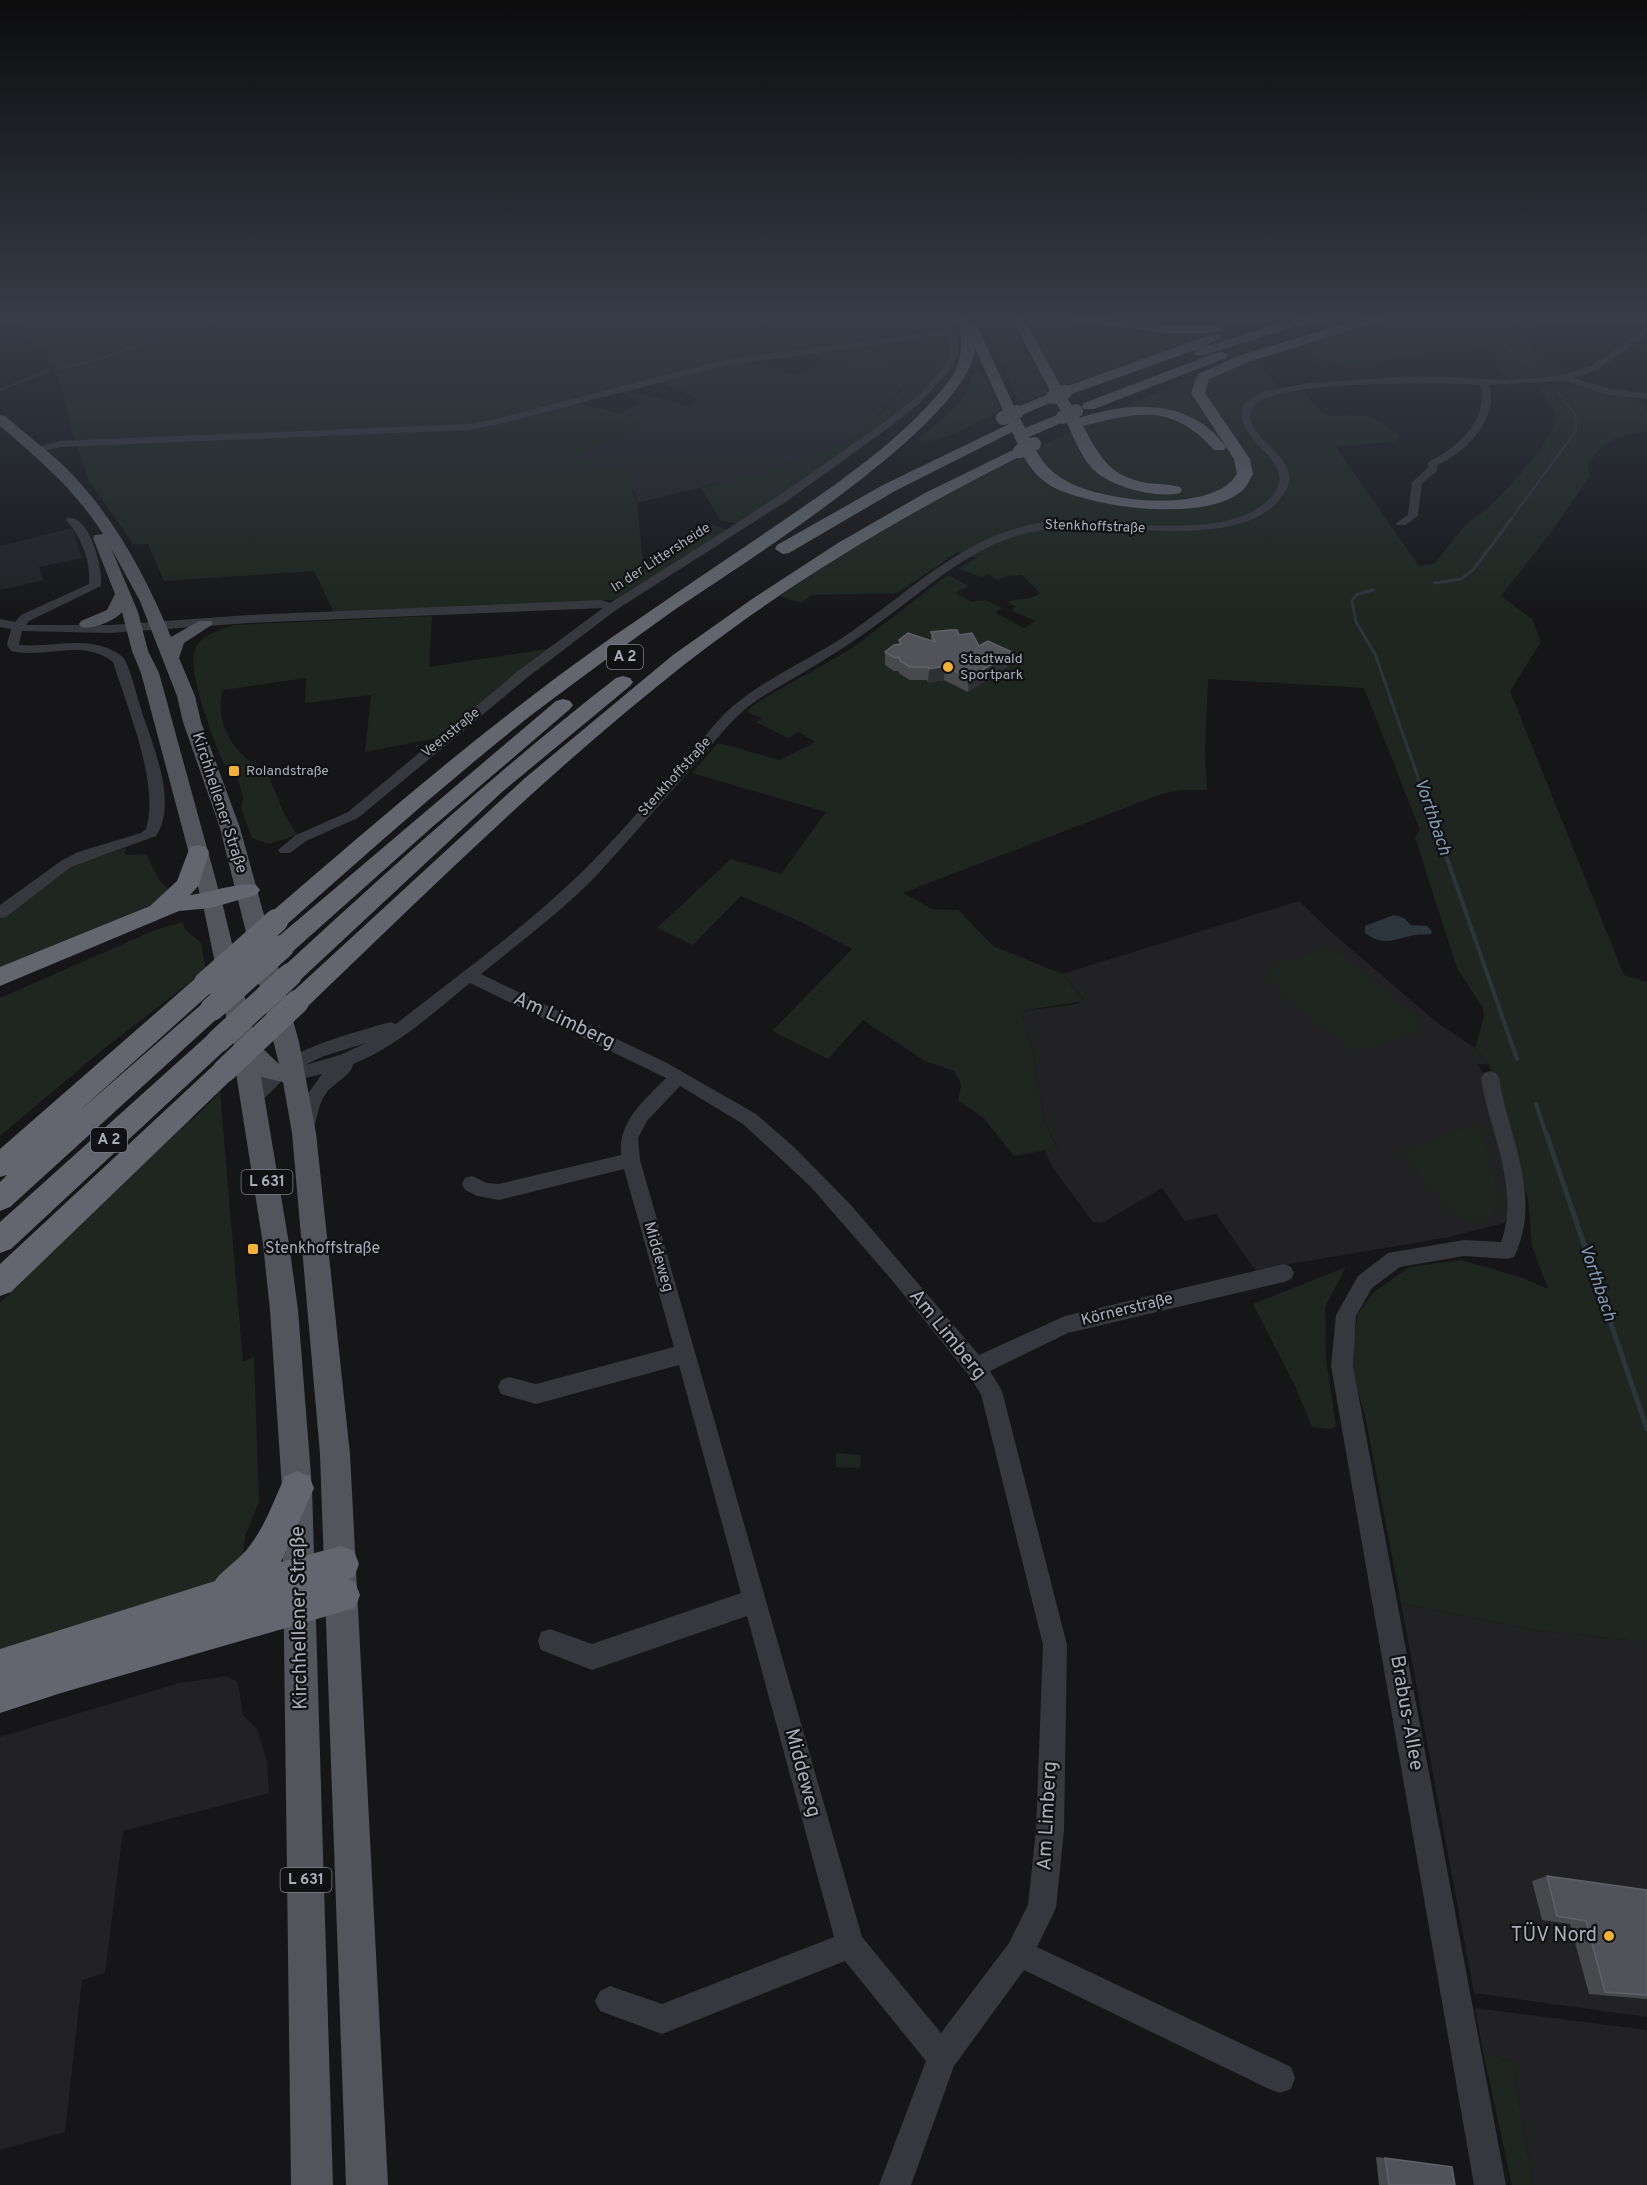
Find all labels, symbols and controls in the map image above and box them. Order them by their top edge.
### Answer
street label: Stenkhoffstraße [1044,517,1146,537]
street label: In der Littersheide [608,520,714,596]
road number: A 2 [607,645,643,669]
place label: Stadtwald Sportpark [960,651,1023,684]
marker: Stadtwald Sportpark [941,660,955,674]
street label: Veenstraße [418,704,484,762]
street label: Kirchhellener Straße [187,730,251,876]
street label: Stenkhoffstraße [635,734,715,820]
place label: Rolandstraße [246,763,329,780]
marker: Rolandstraße [227,764,241,778]
water label: Vorthbach [1408,776,1456,859]
street label: Am Limberg [509,986,619,1056]
road number: A 2 [91,1128,127,1152]
road number: L 631 [242,1170,292,1194]
street label: Middeweg [638,1219,678,1295]
place label: Stenkhoffstraße [265,1239,380,1259]
marker: Stenkhoffstraße [246,1242,260,1256]
water label: Vorthbach [1573,1242,1621,1325]
street label: Am Limberg [902,1284,992,1386]
street label: Körnerstraße [1079,1289,1175,1331]
street label: Kirchhellener Straße [285,1526,315,1710]
street label: Brabus-Allee [1383,1653,1429,1773]
street label: Middeweg [778,1726,826,1820]
street label: Am Limberg [1032,1761,1064,1871]
road number: L 631 [280,1868,332,1892]
place label: TÜV Nord [1511,1922,1597,1949]
marker: TÜV Nord [1602,1929,1616,1943]

